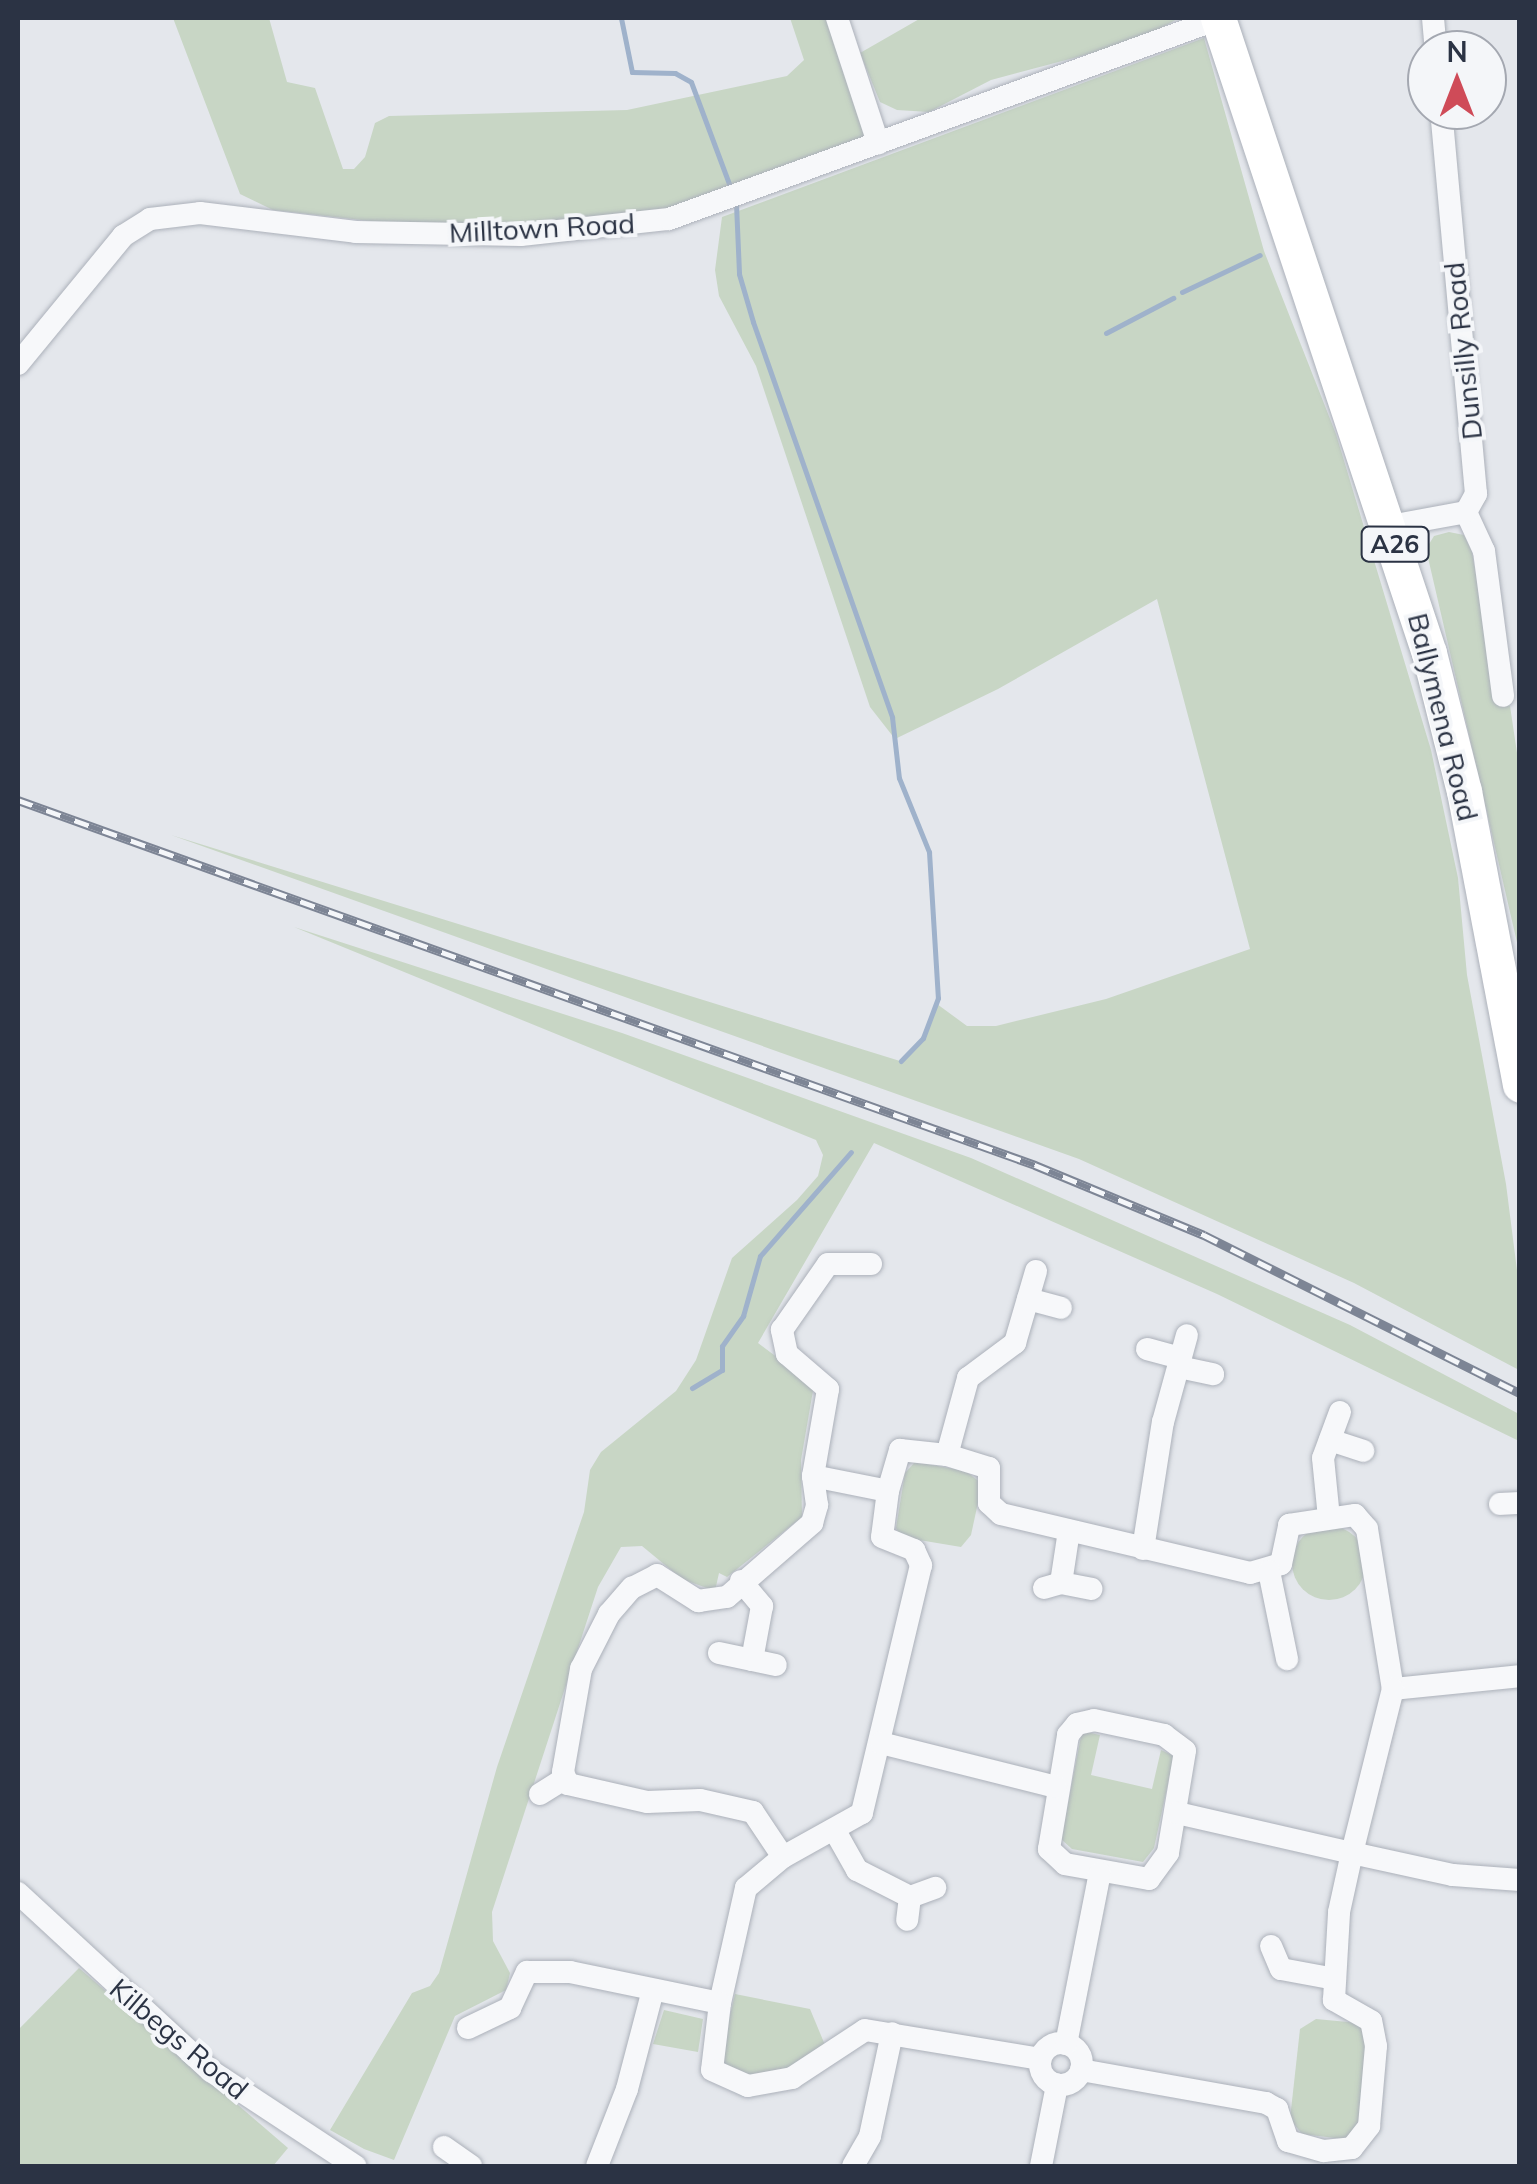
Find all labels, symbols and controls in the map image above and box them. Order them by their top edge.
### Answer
north arrow [1407,30,1507,130]
text: N [1446,34,1468,69]
street label: Milltown Road [448,206,636,250]
street label: Dunsilly Road [1437,261,1489,441]
road number: A26 [1360,524,1430,564]
street label: Ballymena Road [1401,610,1485,824]
street label: Kilbegs Road [103,1972,255,2106]

